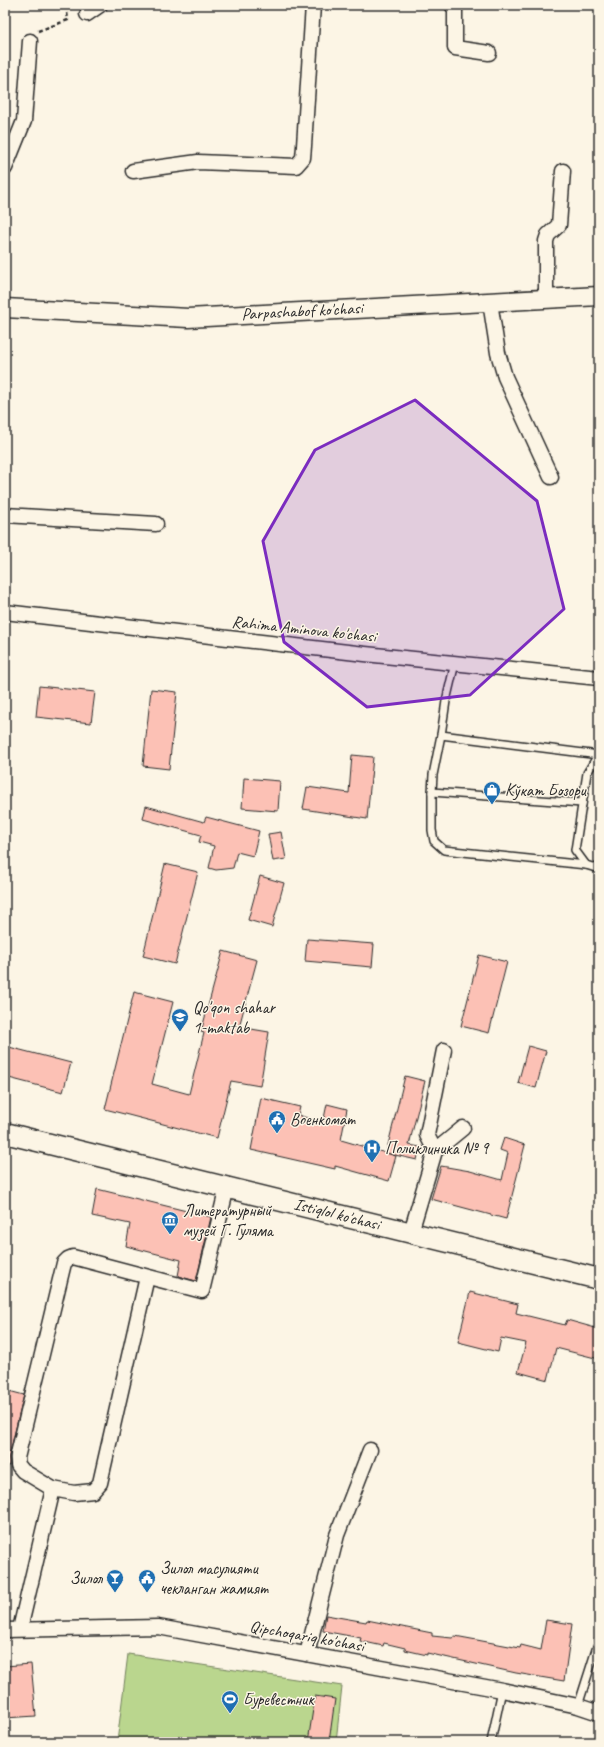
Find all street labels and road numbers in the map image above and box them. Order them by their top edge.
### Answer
street label: Parpashabof ko'chasi [241,297,365,325]
street label: Rahima Aminova ko'chasi [231,611,379,647]
street label: Istiqlol ko'chasi [292,1193,384,1235]
street label: Qipchoqariq ko'chasi [248,1616,368,1657]

